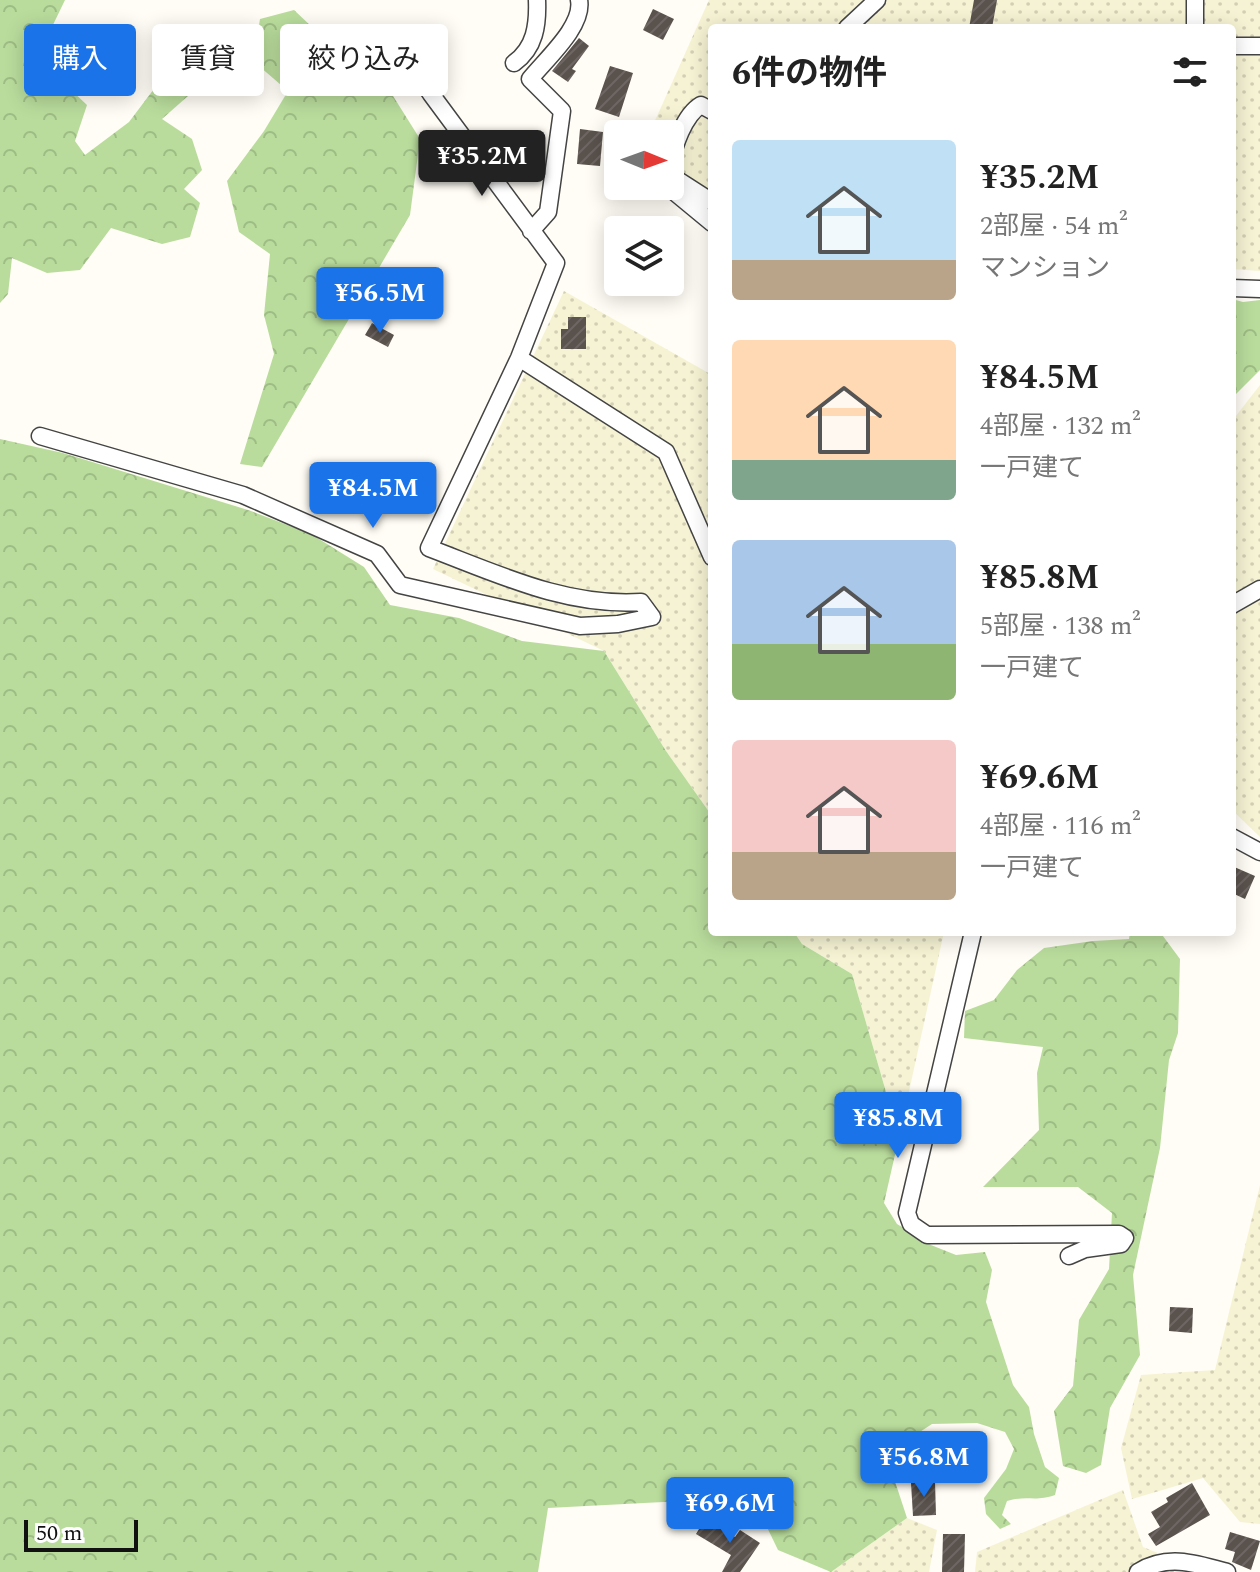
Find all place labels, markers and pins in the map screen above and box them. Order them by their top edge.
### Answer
pin: ¥35.2M [417,130,547,198]
pin: ¥56.5M [315,267,445,335]
pin: ¥84.5M [308,462,438,530]
pin: ¥85.8M [833,1092,963,1160]
pin: ¥56.8M [859,1431,989,1499]
pin: ¥69.6M [665,1477,795,1545]

